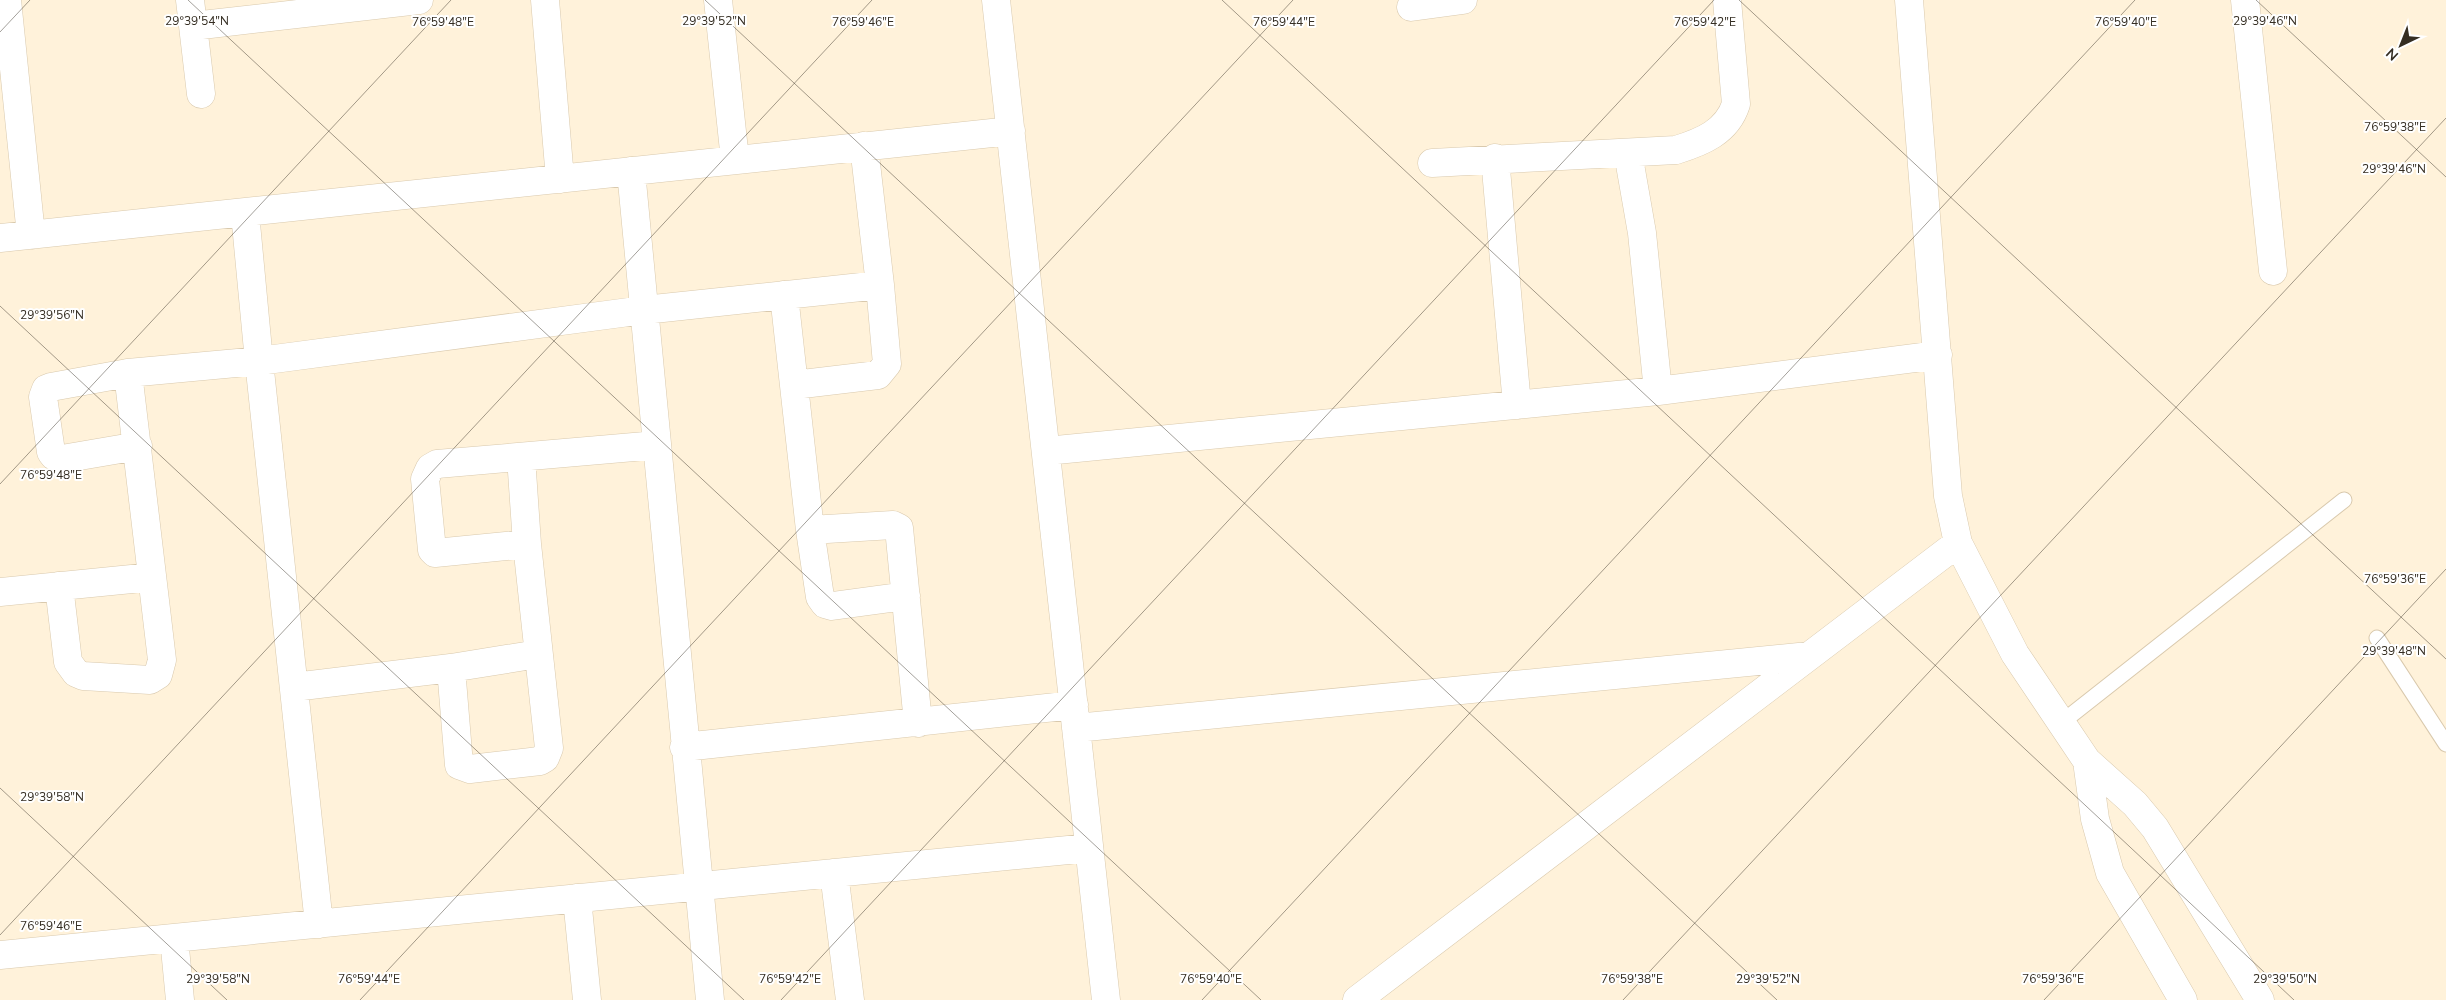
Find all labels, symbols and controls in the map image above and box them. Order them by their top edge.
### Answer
text: 29°39'54"N [165,13,229,29]
text: 29°39'52"N [682,13,746,29]
text: 29°39'46"N [2233,13,2297,29]
text: 76°59'48"E [412,14,474,30]
text: 76°59'46"E [832,14,894,30]
text: 76°59'44"E [1253,14,1315,30]
text: 76°59'42"E [1674,14,1736,30]
text: 76°59'40"E [2095,14,2157,30]
north arrow [2376,20,2426,70]
text: N [2382,44,2403,65]
text: 76°59'38"E [2364,119,2426,135]
text: 29°39'46"N [2362,161,2426,177]
text: 29°39'56"N [20,307,84,323]
text: 76°59'48"E [20,467,82,483]
text: 76°59'36"E [2364,571,2426,587]
text: 29°39'48"N [2362,643,2426,659]
text: 29°39'58"N [20,789,84,805]
text: 76°59'46"E [20,918,82,934]
text: 29°39'58"N [186,971,250,987]
text: 76°59'44"E [338,971,400,987]
text: 76°59'42"E [759,971,821,987]
text: 76°59'40"E [1180,971,1242,987]
text: 76°59'38"E [1601,971,1663,987]
text: 29°39'52"N [1736,971,1800,987]
text: 76°59'36"E [2022,971,2084,987]
text: 29°39'50"N [2253,971,2317,987]

